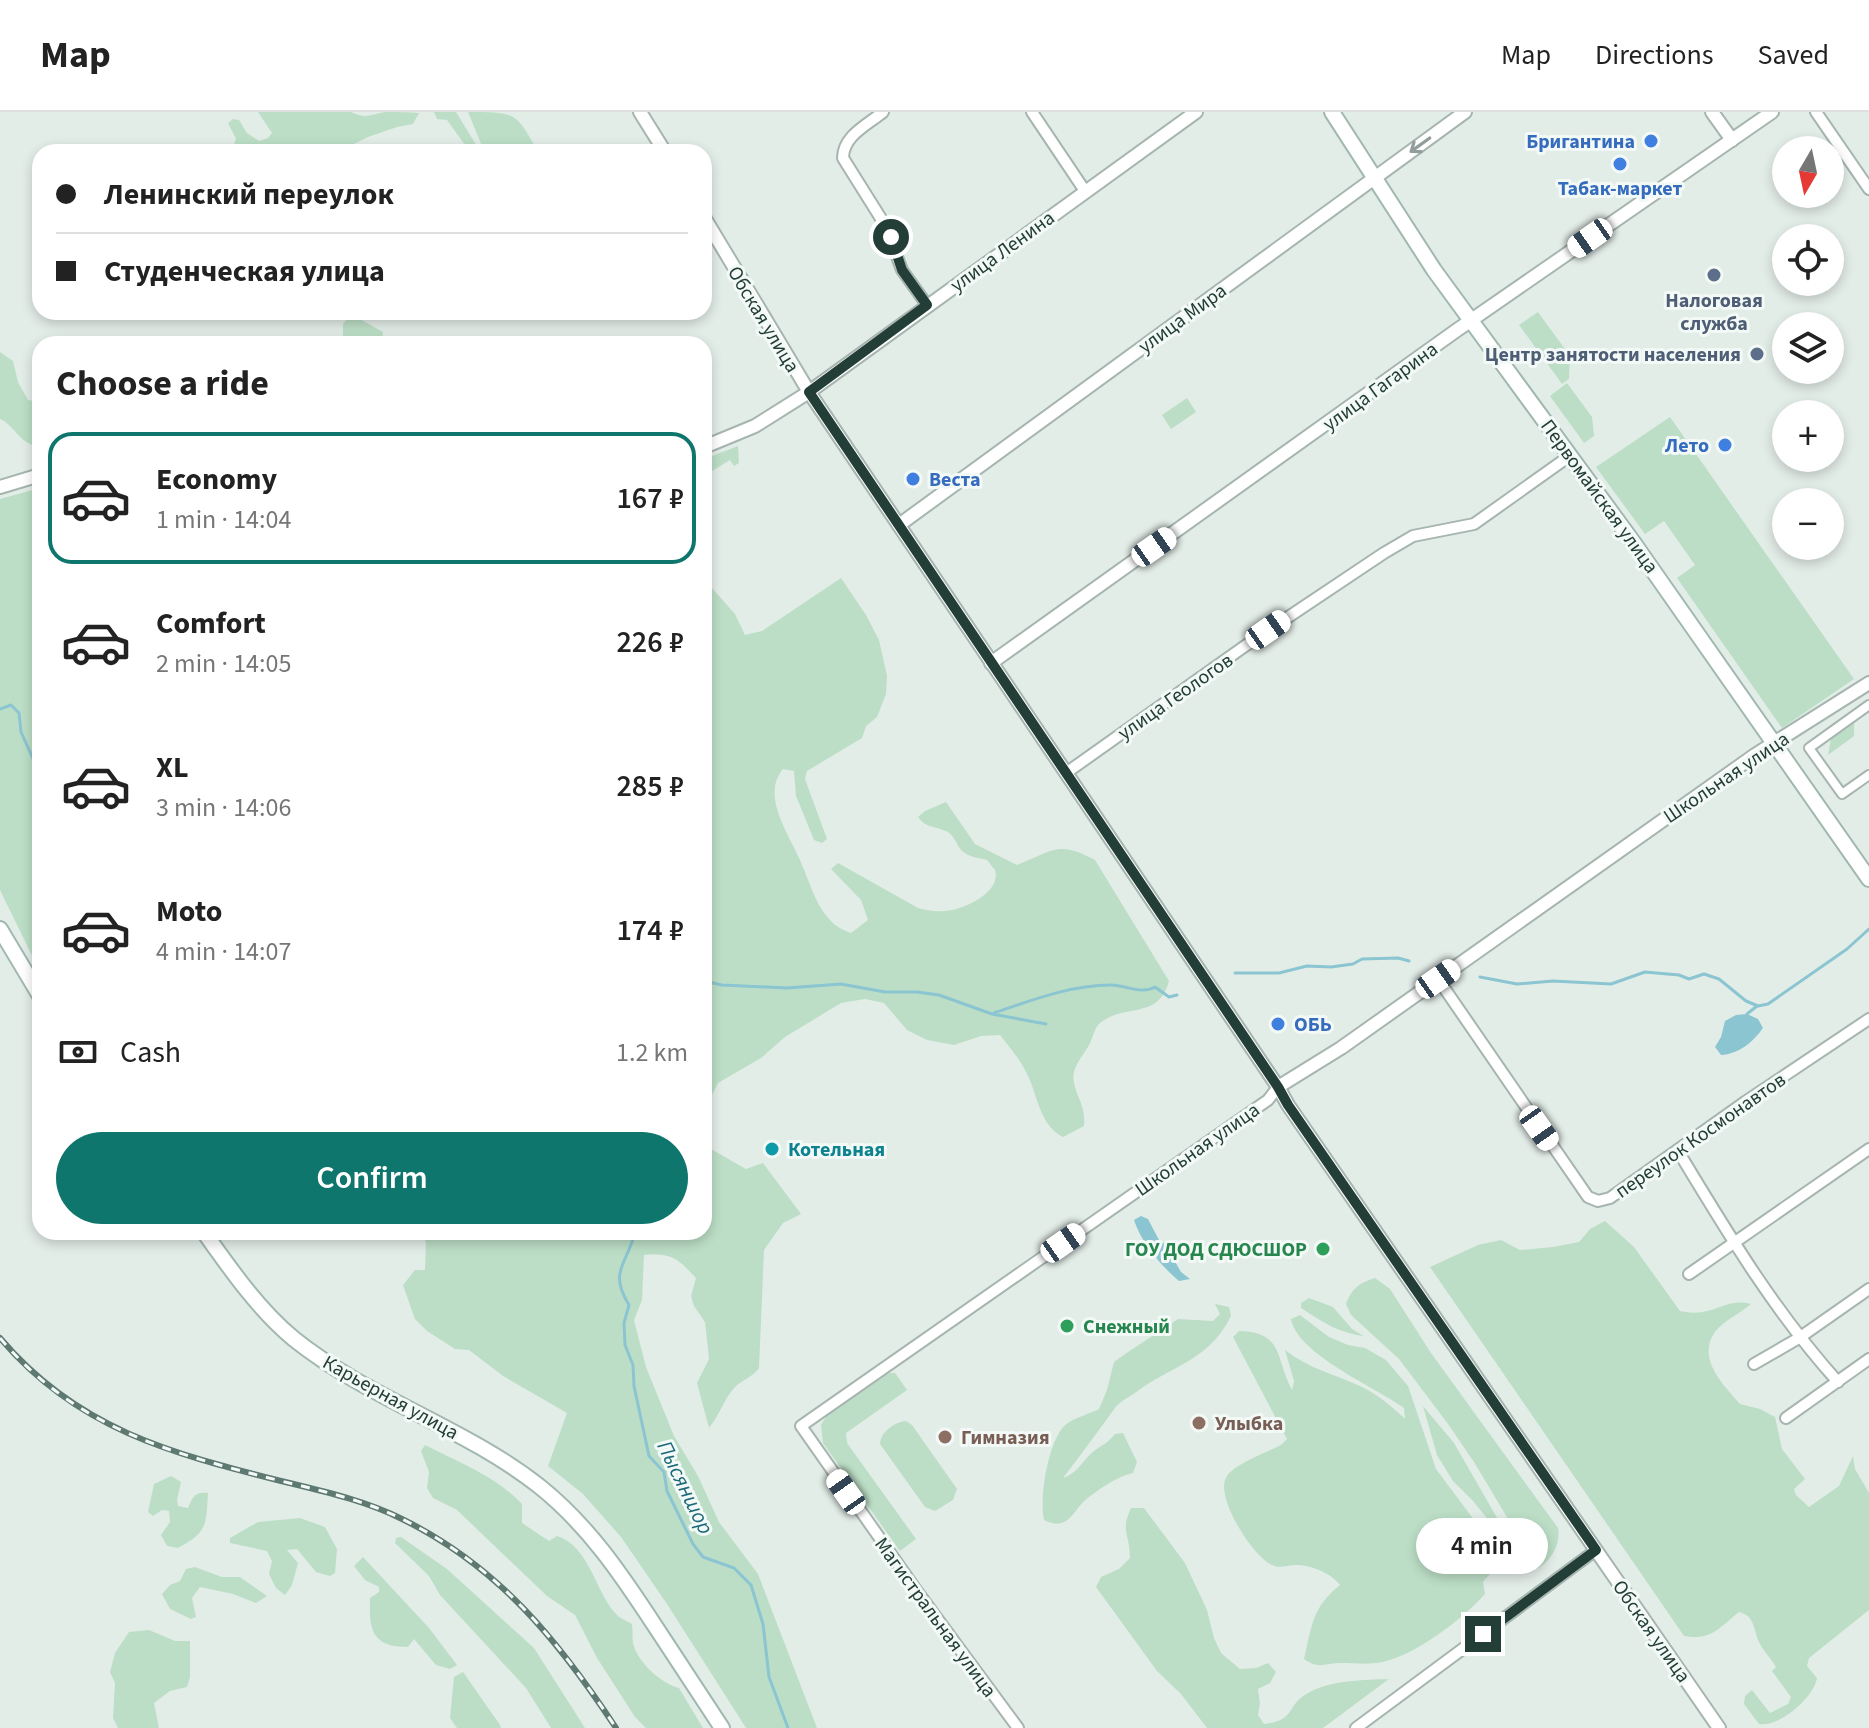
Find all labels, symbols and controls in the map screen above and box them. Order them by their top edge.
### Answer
text: Map [40,28,111,82]
text: Map [1501,35,1551,75]
text: Directions [1595,35,1714,75]
text: Saved [1758,35,1829,75]
place label: Бригантина [1526,128,1635,156]
marker: Бригантина [1642,132,1660,150]
north arrow [1772,136,1844,208]
map controls [1772,136,1844,560]
one-way arrow [1409,137,1431,153]
marker: Табак-маркет [1611,155,1629,173]
text: Ленинский переулок [104,173,394,216]
place label: Табак-маркет [1558,175,1682,203]
street label: улица Ленина [945,204,1060,299]
car [1563,214,1617,262]
route start [873,219,909,255]
button: locate [1772,224,1844,296]
text: Студенческая улица [104,250,385,293]
street label: Обская улица [720,261,806,378]
marker: Налоговая служба [1705,266,1723,284]
street label: улица Мира [1133,277,1233,360]
place label: Налоговая служба [1665,287,1763,338]
button: layers [1772,312,1844,384]
street label: улица Гагарина [1317,336,1444,438]
place label: Центр занятости населения [1485,341,1741,369]
marker: Центр занятости населения [1748,345,1766,363]
text: Choose a ride [56,358,269,409]
button: + [1772,400,1844,472]
street label: Первомайская улица [1534,414,1665,579]
place label: Лето [1664,432,1709,460]
marker: Лето [1716,436,1734,454]
text: Economy [156,458,277,501]
icon: car [60,462,132,534]
place label: Веста [929,466,981,494]
marker: Веста [904,470,922,488]
text: 167 ₽ [616,477,684,520]
button: − [1772,488,1844,560]
text: 1 min · 14:04 [156,501,291,538]
car [1127,523,1181,571]
text: Comfort [156,602,266,645]
icon: car [60,606,132,678]
car [1241,606,1295,654]
text: 226 ₽ [616,621,684,664]
text: 2 min · 14:05 [156,645,291,682]
street label: улица Геологов [1112,647,1239,747]
street label: Школьная улица [1658,725,1795,830]
text: XL [156,746,189,789]
icon: car [60,750,132,822]
text: 285 ₽ [616,765,684,808]
text: 3 min · 14:06 [156,789,291,826]
text: Moto [156,890,222,933]
icon: car [60,894,132,966]
text: 174 ₽ [616,909,684,952]
text: 4 min · 14:07 [156,933,291,970]
car [1411,955,1465,1003]
place label: ОБЬ [1294,1011,1332,1039]
marker: ОБЬ [1269,1015,1287,1033]
icon: cash [56,1030,100,1074]
text: Cash [120,1031,181,1074]
text: 1.2 km [616,1034,688,1071]
street label: переулок Космонавтов [1610,1066,1792,1205]
street label: Школьная улица [1130,1096,1266,1203]
car [1515,1101,1563,1155]
button: Confirm [56,1132,688,1224]
place label: Котельная [788,1136,885,1164]
marker: Котельная [763,1140,781,1158]
car [1036,1219,1090,1267]
place label: ГОУ ДОД СДЮСШОР [1125,1236,1307,1264]
marker: ГОУ ДОД СДЮСШОР [1314,1240,1332,1258]
place label: Снежный [1083,1313,1170,1341]
marker: Снежный [1058,1317,1076,1335]
street label: Карьерная улица [317,1349,464,1447]
place label: Улыбка [1215,1410,1283,1438]
marker: Улыбка [1190,1414,1208,1432]
place label: Гимназия [961,1424,1050,1452]
marker: Гимназия [936,1428,954,1446]
water label: Пысяншор [649,1435,722,1540]
car [822,1465,870,1519]
callout: 4 min [1417,1518,1549,1574]
text: 4 min [1451,1527,1513,1564]
street label: Магистральная улица [868,1532,1003,1703]
street label: Обская улица [1605,1574,1697,1689]
route end [1465,1616,1501,1652]

